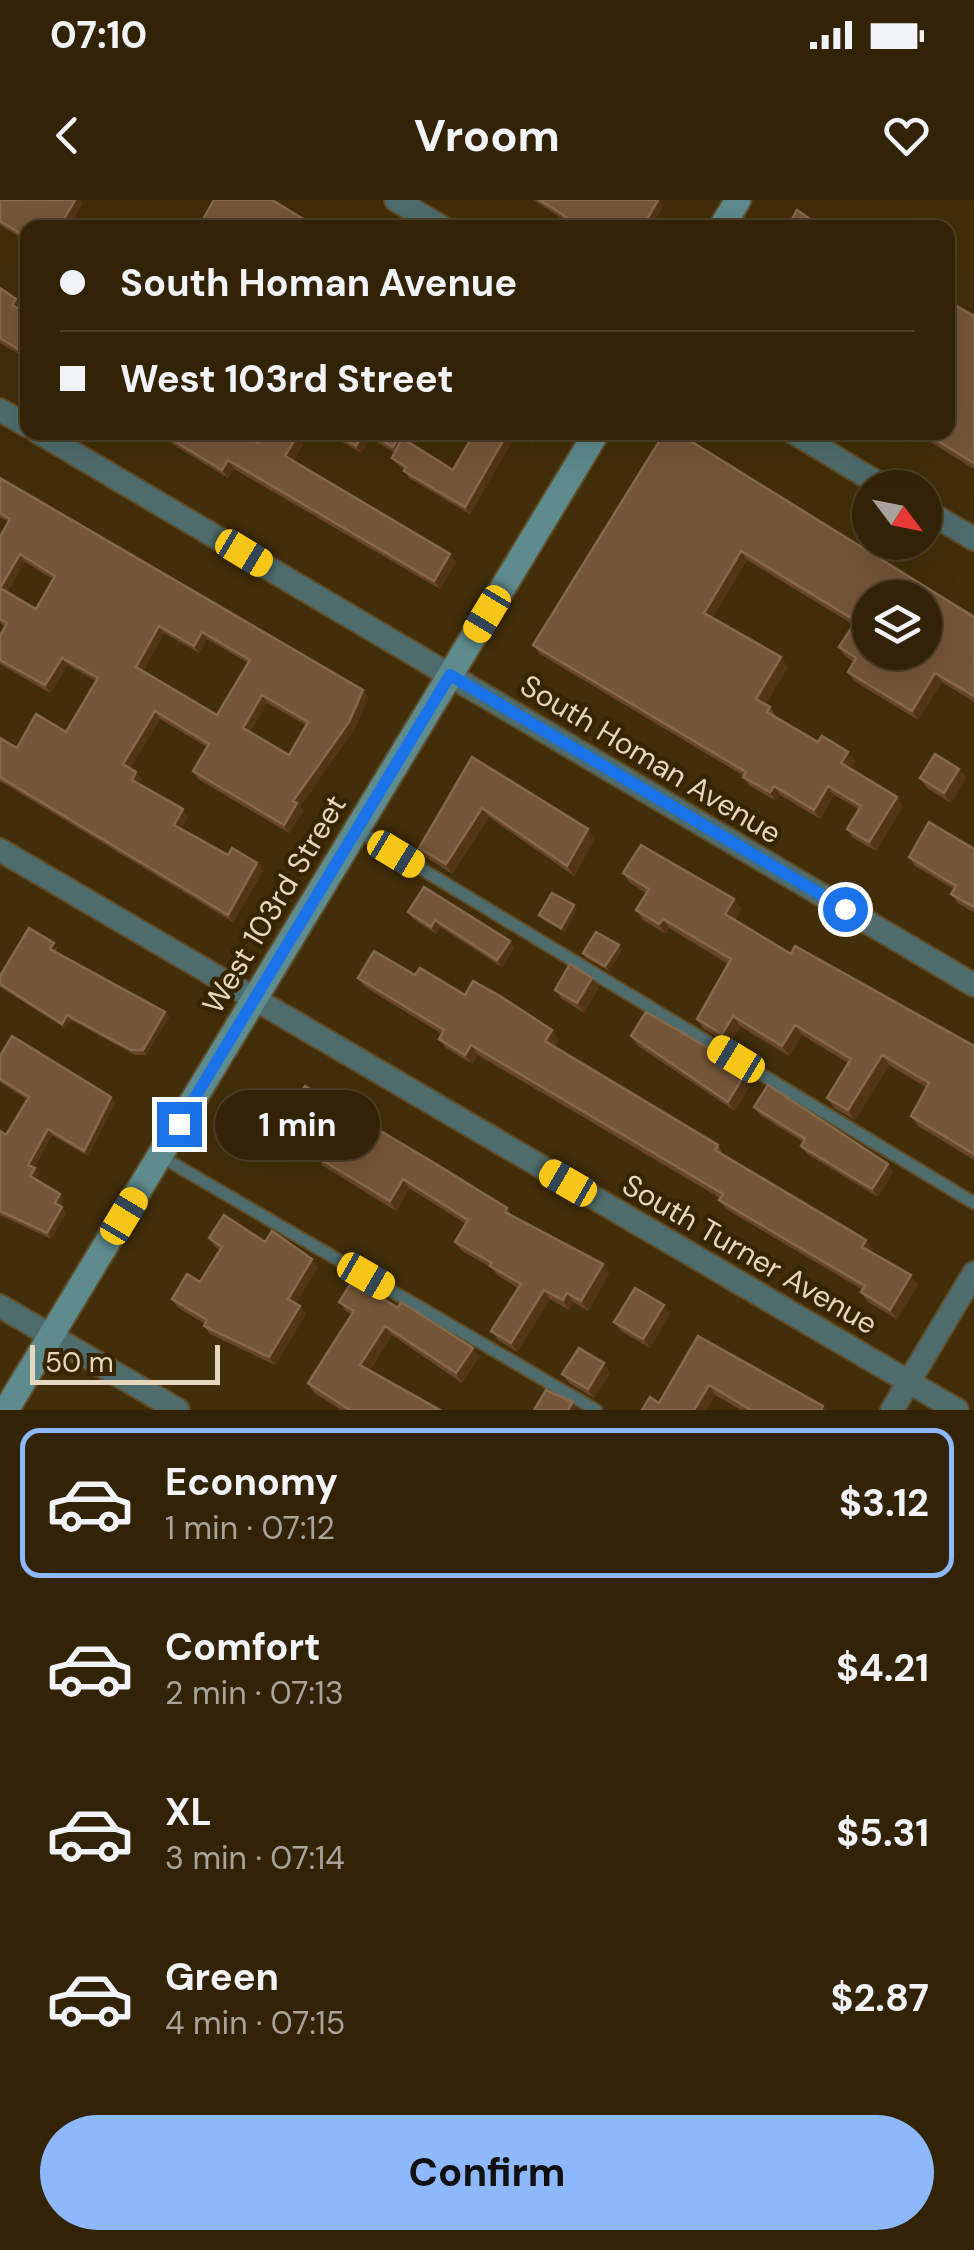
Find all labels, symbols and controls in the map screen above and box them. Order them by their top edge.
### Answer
text: 07:10 [50,10,147,60]
text: Vroom [414,106,560,165]
icon: back [40,108,95,163]
icon: heart [879,108,934,163]
text: South Homan Avenue [120,258,517,308]
text: West 103rd Street [120,354,454,404]
north arrow [852,470,942,560]
map controls [852,470,942,670]
car [211,525,277,581]
button: layers [852,580,942,670]
car [459,581,515,647]
street label: South Homan Avenue [513,666,789,852]
street label: West 103rd Street [193,787,355,1021]
car [363,826,429,882]
route start [823,887,868,932]
car [703,1031,769,1087]
callout: 1 min [214,1089,379,1159]
route end [157,1102,202,1147]
text: 1 min [259,1104,336,1146]
car [535,1155,601,1211]
street label: South Turner Avenue [615,1165,885,1343]
car [96,1183,152,1249]
car [333,1248,399,1304]
scale bar [30,1340,220,1384]
text: 50 m [45,1344,114,1381]
text: Economy [165,1457,338,1507]
icon: car [45,1458,135,1548]
text: $3.12 [839,1478,929,1528]
text: 1 min · 07:12 [165,1507,335,1549]
text: Comfort [165,1622,321,1672]
icon: car [45,1623,135,1713]
text: $4.21 [836,1643,929,1693]
text: 2 min · 07:13 [165,1672,344,1714]
text: XL [165,1787,212,1837]
icon: car [45,1788,135,1878]
text: $5.31 [836,1808,929,1858]
text: 3 min · 07:14 [165,1837,345,1879]
text: Green [165,1952,279,2002]
icon: car [45,1953,135,2043]
text: $2.87 [830,1973,929,2023]
text: 4 min · 07:15 [165,2002,345,2044]
button: Confirm [40,2115,934,2230]

